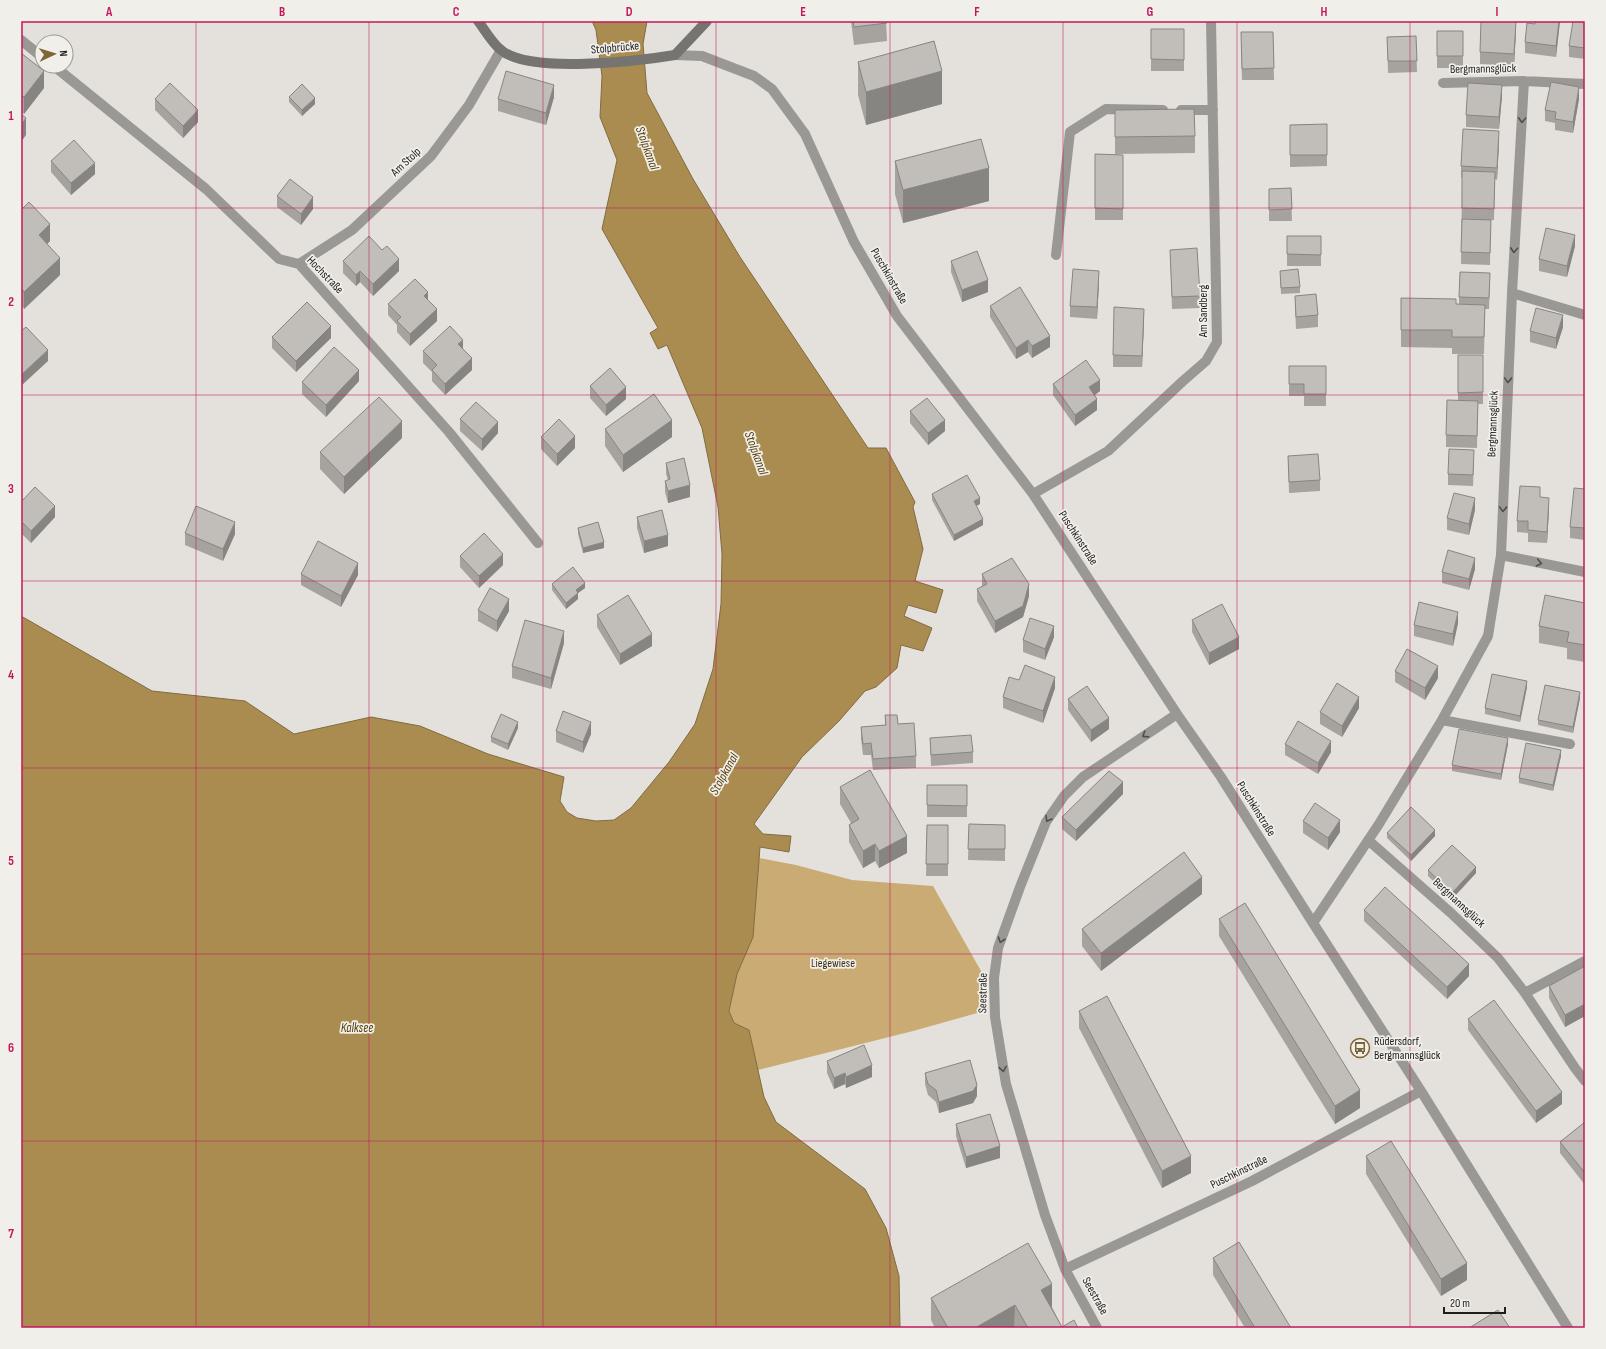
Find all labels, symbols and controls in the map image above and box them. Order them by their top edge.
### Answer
text: A [105,4,113,20]
text: B [279,4,285,20]
text: C [453,4,460,20]
text: D [626,4,633,20]
text: E [800,4,806,20]
text: F [974,4,980,20]
text: G [1147,4,1154,20]
text: H [1321,4,1328,20]
text: I [1496,4,1499,20]
north arrow [34,34,74,74]
street label: Stolpbrücke [590,38,640,58]
text: N [57,50,70,57]
street label: Bergmannsglück [1450,61,1517,77]
text: 1 [8,108,14,124]
one-way arrow [1517,117,1526,123]
water label: Stolpkanal [632,124,662,173]
street label: Am Stolp [387,144,424,180]
street label: Puschkinstraße [867,245,911,307]
one-way arrow [1510,247,1518,253]
street label: Hochstraße [303,253,347,297]
street label: Am Sandberg [1196,285,1211,338]
text: 2 [8,294,14,310]
one-way arrow [1504,377,1512,383]
street label: Bergmannsglück [1484,390,1502,457]
water label: Stolpkanal [741,429,771,478]
text: 3 [8,481,14,497]
one-way arrow [1498,506,1507,512]
street label: Puschkinstraße [1055,508,1101,568]
one-way arrow [1536,559,1542,567]
text: 4 [8,667,14,683]
one-way arrow [1142,730,1149,738]
water label: Stolpkanal [706,750,742,798]
street label: Puschkinstraße [1233,779,1279,839]
one-way arrow [1045,815,1053,822]
text: 5 [8,853,14,869]
street label: Bergmannsglück [1430,875,1489,931]
one-way arrow [997,937,1006,944]
park label: Liegewiese [811,956,855,971]
street label: Seestraße [975,972,991,1013]
water label: Kalksee [341,1020,373,1036]
place label: Rüdersdorf, Bergmannsglück [1374,1034,1441,1063]
bus stop icon: Rüdersdorf, Bergmannsglück [1349,1037,1371,1059]
text: 6 [8,1040,14,1056]
one-way arrow [998,1066,1007,1072]
street label: Puschkinstraße [1208,1152,1270,1192]
text: 7 [8,1226,14,1242]
street label: Seestraße [1079,1275,1111,1317]
scale bar [1444,1289,1505,1315]
text: 20 m [1450,1296,1470,1311]

